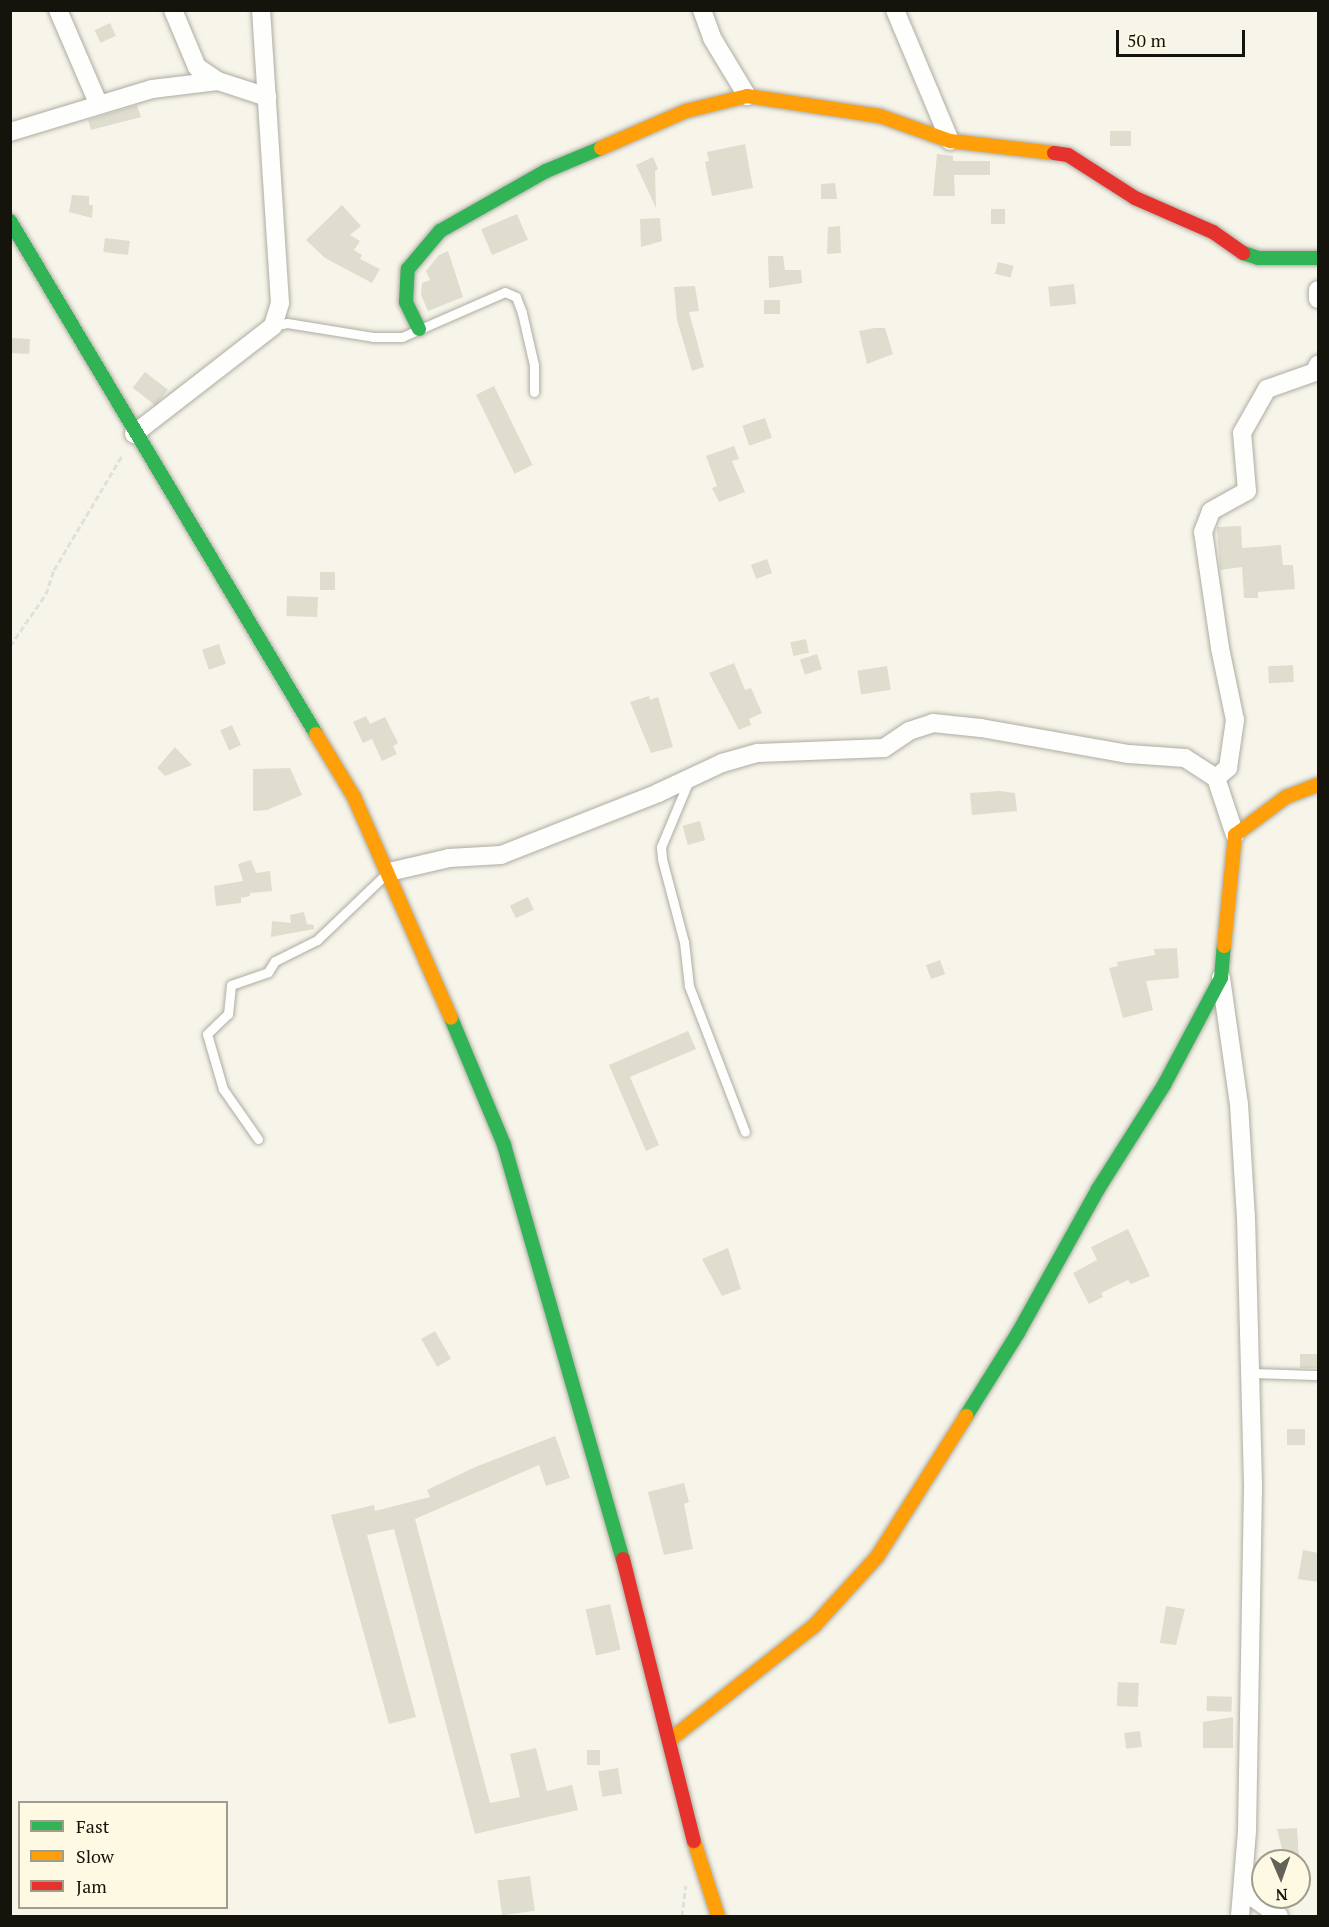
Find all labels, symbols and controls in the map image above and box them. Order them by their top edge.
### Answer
scale bar [1119,18,1248,56]
text: 50 m [1127,28,1166,52]
legend [18,1801,228,1909]
text: Fast [76,1814,109,1838]
text: Slow [76,1844,114,1868]
north arrow [1251,1849,1311,1909]
text: Jam [76,1874,107,1898]
text: N [1275,1884,1288,1906]

